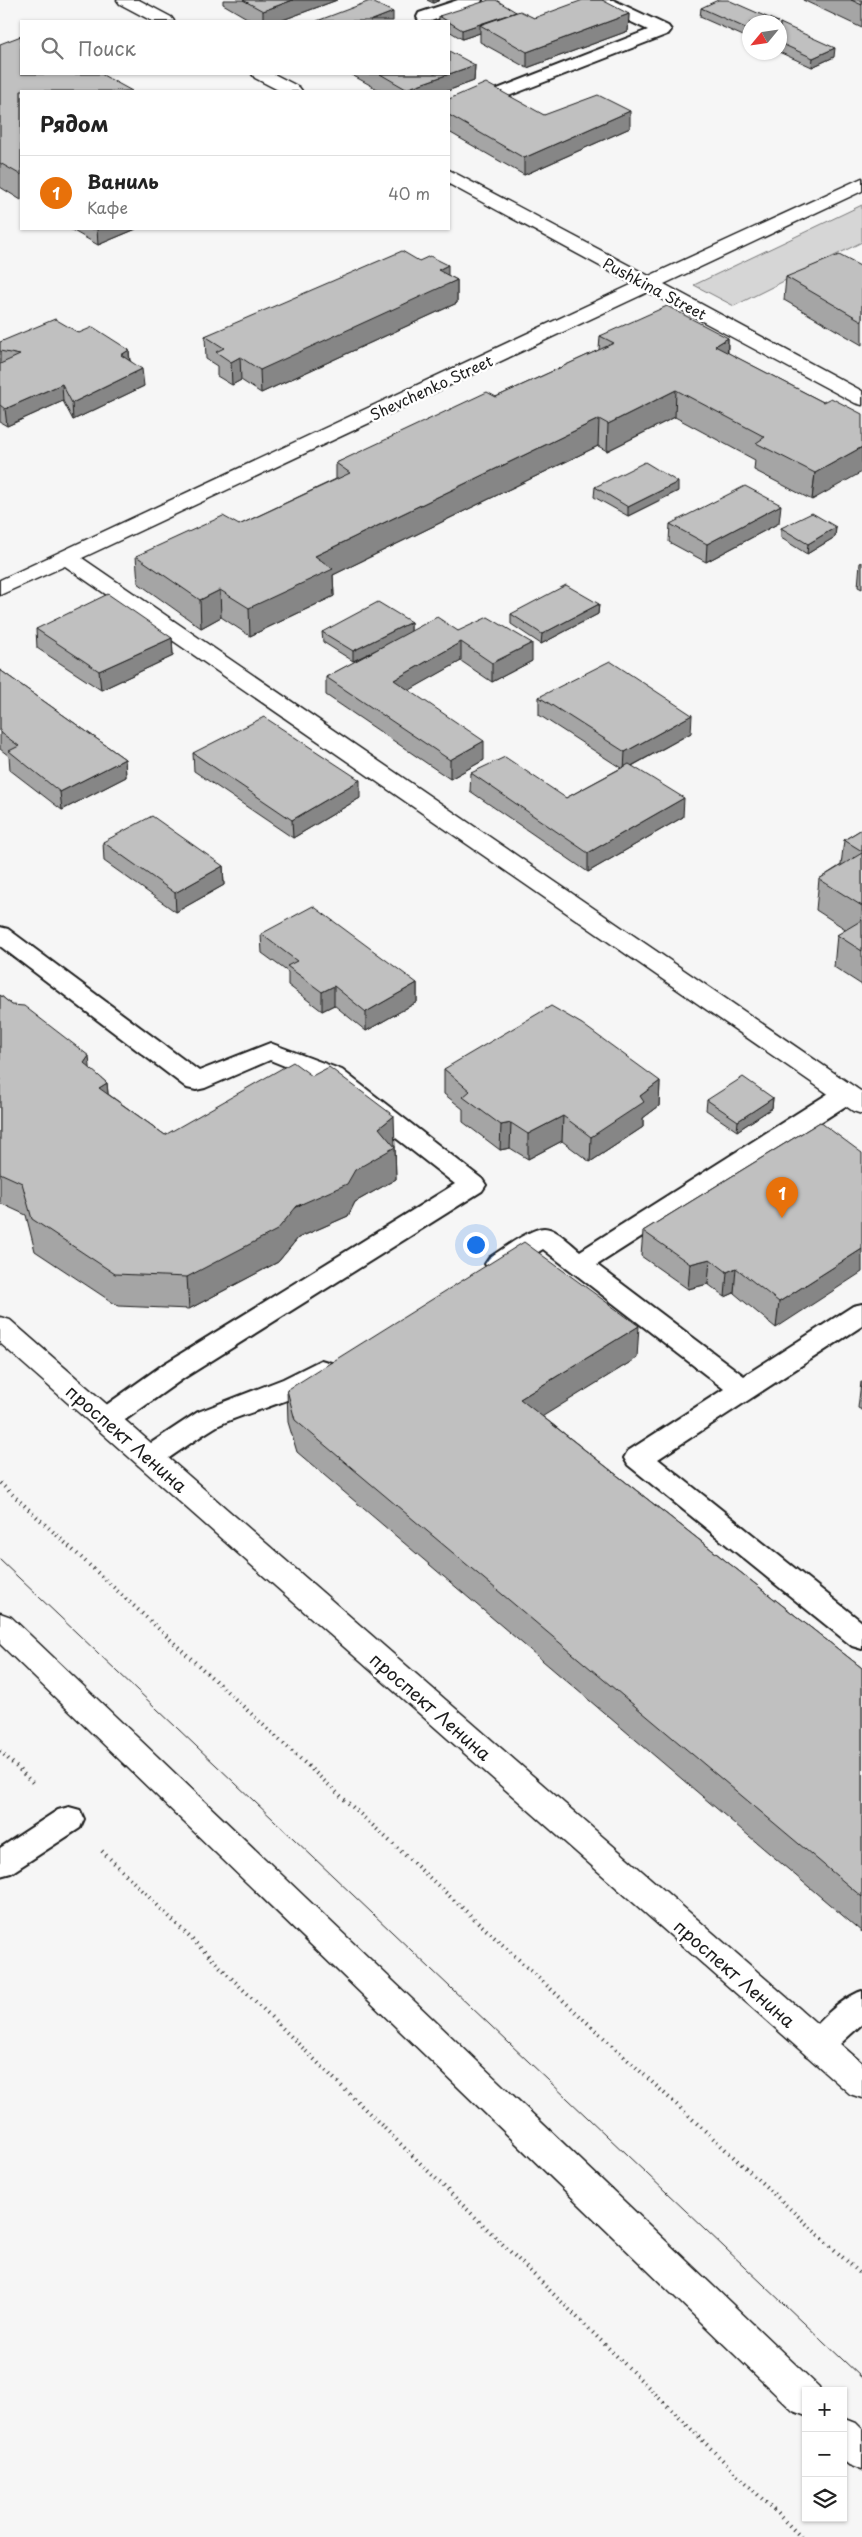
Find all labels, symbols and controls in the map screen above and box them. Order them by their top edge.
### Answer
north arrow [742,15,787,60]
search box [20,20,450,75]
icon: search [38,34,66,62]
text: Поиск [78,34,136,62]
text: Рядом [40,107,108,139]
text: Ваниль [87,167,159,195]
text: 1 [52,181,60,205]
text: 40 m [388,181,430,205]
text: Кафе [87,195,128,219]
street label: Pushkina Street [599,251,711,325]
street label: Shevchenko Street [366,349,496,425]
pin: 1 [766,1177,798,1218]
your location [463,1232,489,1258]
street label: проспект Ленина [60,1378,194,1499]
street label: проспект Ленина [364,1646,498,1767]
street label: проспект Ленина [668,1913,802,2034]
map controls [802,2387,847,2522]
button: + [802,2387,847,2432]
button: − [802,2432,847,2477]
button: layers [802,2477,847,2522]

